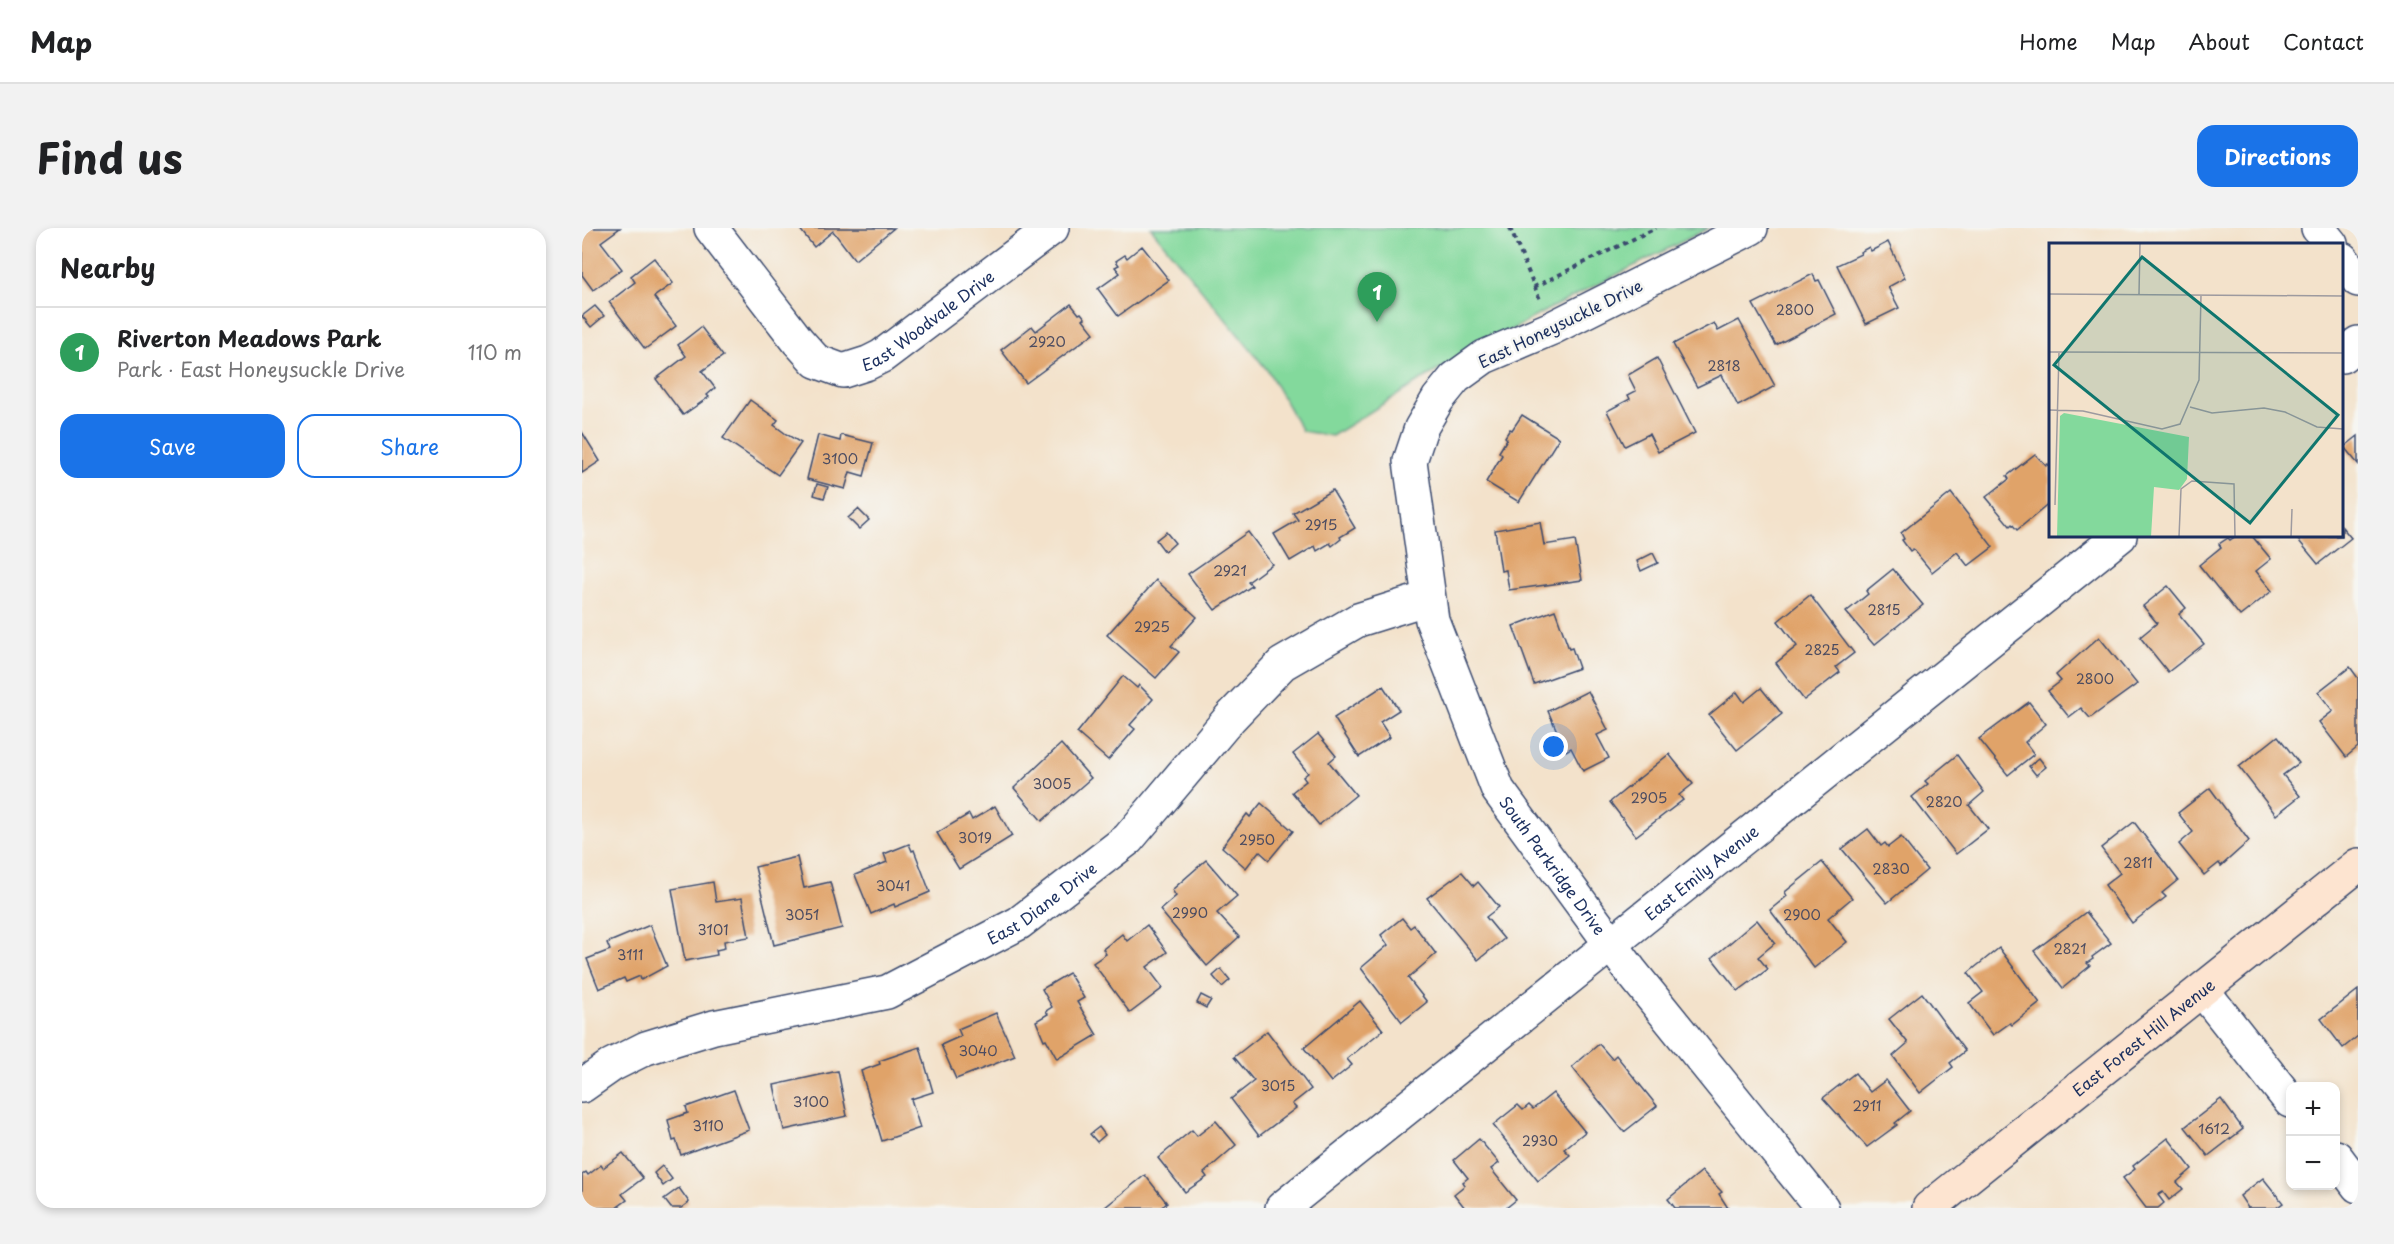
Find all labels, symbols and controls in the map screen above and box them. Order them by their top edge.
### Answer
text: Map [30,20,92,63]
text: Home [2019,25,2078,57]
text: Map [2111,25,2156,57]
text: About [2189,25,2250,57]
text: Contact [2283,25,2364,57]
text: Find us [36,125,183,188]
button: Directions [2197,125,2358,187]
inset map [2049,243,2343,537]
text: Nearby [60,248,155,287]
street label: East Woodvale Drive [859,264,999,376]
pin: 1 [1358,272,1396,322]
street label: East Honeysuckle Drive [1474,273,1647,373]
house number: 2800 [1776,299,1814,320]
text: Riverton Meadows Park [117,321,381,354]
house number: 2920 [1028,331,1066,352]
text: 1 [75,337,84,367]
text: 110 m [468,337,522,367]
text: Park · East Honeysuckle Drive [117,354,405,384]
house number: 2818 [1707,355,1741,376]
button: Save [60,414,285,478]
button: Share [297,414,522,478]
house number: 3100 [822,448,858,469]
house number: 2915 [1305,514,1337,535]
house number: 2921 [1213,560,1247,581]
house number: 2815 [1867,599,1901,620]
house number: 2925 [1134,616,1170,637]
house number: 2825 [1804,639,1840,660]
house number: 2800 [2076,668,2114,689]
your location [1539,732,1568,761]
house number: 3005 [1033,773,1071,794]
house number: 2905 [1631,787,1667,808]
street label: South Parkridge Drive [1494,791,1612,940]
house number: 2820 [1926,791,1962,812]
street label: East Emily Avenue [1639,819,1763,925]
house number: 3019 [958,827,992,848]
house number: 2950 [1239,829,1275,850]
house number: 2811 [2123,852,2153,873]
street label: East Diane Drive [983,856,1101,950]
house number: 2830 [1872,858,1910,879]
house number: 3041 [876,875,910,896]
house number: 2990 [1172,902,1208,923]
house number: 3051 [785,904,819,925]
house number: 2900 [1783,904,1821,925]
house number: 3101 [698,919,728,940]
house number: 2821 [2053,938,2087,959]
house number: 3111 [617,944,643,965]
street label: East Forest Hill Avenue [2067,972,2220,1101]
house number: 3040 [958,1040,998,1061]
house number: 3015 [1261,1075,1295,1096]
map controls [2286,1082,2340,1190]
button: + [2286,1082,2340,1136]
house number: 3100 [793,1091,829,1112]
house number: 2911 [1853,1095,1881,1116]
house number: 3110 [692,1115,724,1136]
house number: 1612 [2198,1118,2230,1139]
house number: 2930 [1522,1130,1558,1151]
button: − [2286,1136,2340,1190]

